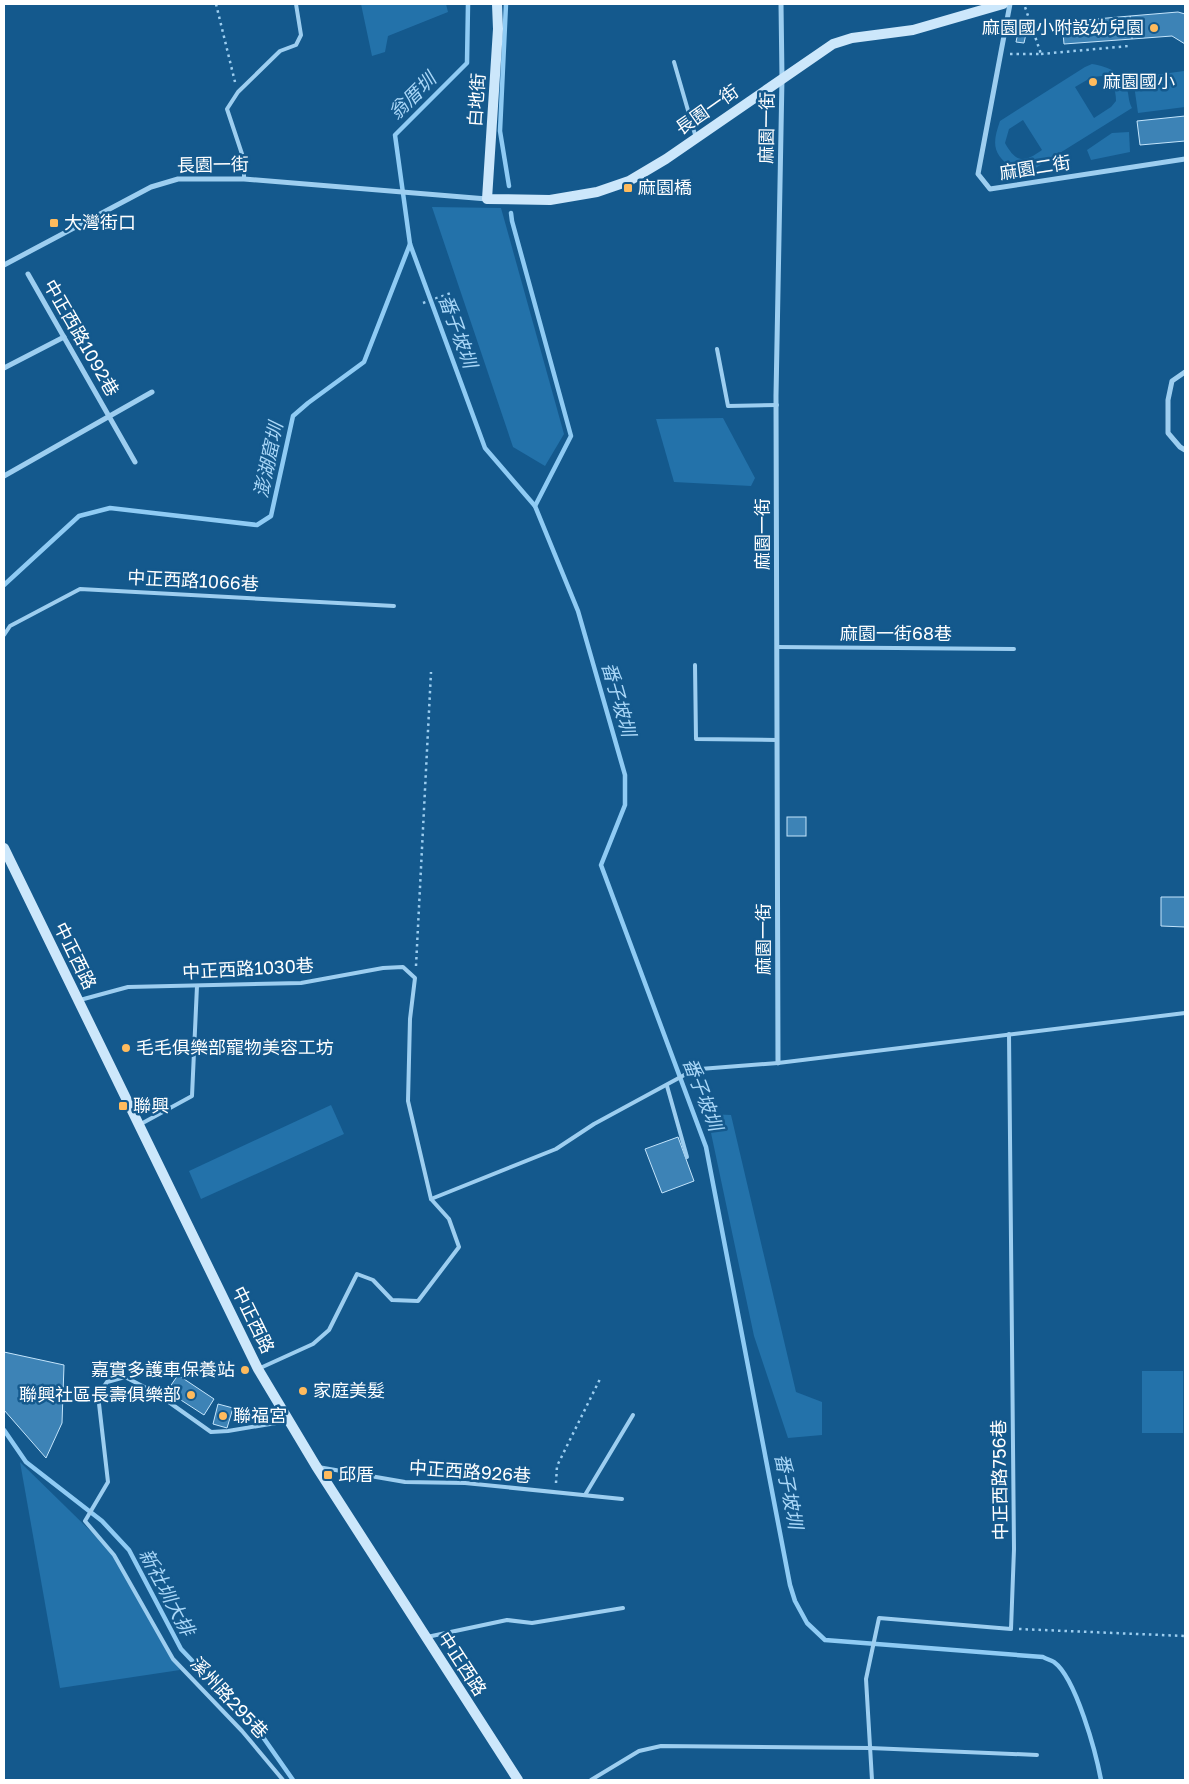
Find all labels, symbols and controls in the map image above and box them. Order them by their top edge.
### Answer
place label: 麻園國小附設幼兒園 [982,16,1144,38]
marker: 麻園國小附設幼兒園 [1148,22,1160,34]
water label: 翁厝圳 [383,65,442,124]
place label: 麻園國小 [1103,70,1175,92]
street label: 白地街 [463,72,489,128]
marker: 麻園國小 [1087,76,1099,88]
street label: 長園一街 [671,80,742,139]
street label: 麻園一街 [754,92,778,164]
street label: 麻園二街 [998,151,1072,184]
street label: 長園一街 [177,152,249,176]
place label: 麻園橋 [638,176,692,198]
marker: 麻園橋 [622,182,634,194]
place label: 大灣街口 [64,211,136,233]
marker: 大灣街口 [48,217,60,229]
street label: 中正西路1092巷 [40,275,124,400]
water label: 番子坡圳 [435,291,483,373]
water label: 澎湖窟圳 [248,417,287,499]
street label: 麻園一街 [751,498,773,570]
street label: 中正西路1066巷 [127,566,259,594]
street label: 麻園一街68巷 [840,622,952,644]
water label: 番子坡圳 [598,659,642,741]
street label: 麻園一街 [752,903,774,975]
street label: 中正西路 [50,918,102,993]
street label: 中正西路1030巷 [182,954,314,982]
place label: 毛毛俱樂部寵物美容工坊 [136,1036,334,1058]
marker: 毛毛俱樂部寵物美容工坊 [120,1042,132,1054]
water label: 番子坡圳 [679,1054,729,1136]
place label: 聯興 [133,1094,169,1116]
marker: 聯興 [117,1100,129,1112]
street label: 中正西路 [228,1282,280,1357]
place label: 嘉實多護車保養站 [91,1358,235,1380]
marker: 嘉實多護車保養站 [239,1364,251,1376]
place label: 家庭美髮 [313,1379,385,1401]
place label: 聯興社區長壽俱樂部 [19,1383,181,1405]
marker: 家庭美髮 [297,1385,309,1397]
marker: 聯興社區長壽俱樂部 [185,1389,197,1401]
place label: 聯福宮 [233,1404,287,1426]
marker: 聯福宮 [217,1410,229,1422]
street label: 中正西路756巷 [987,1419,1011,1541]
water label: 番子坡圳 [771,1451,809,1533]
street label: 中正西路926巷 [408,1456,532,1486]
place label: 邱厝 [338,1463,374,1485]
marker: 邱厝 [322,1469,334,1481]
water label: 新社圳大排 [135,1544,201,1642]
street label: 中正西路 [434,1627,492,1700]
street label: 溪州路295巷 [186,1652,273,1743]

